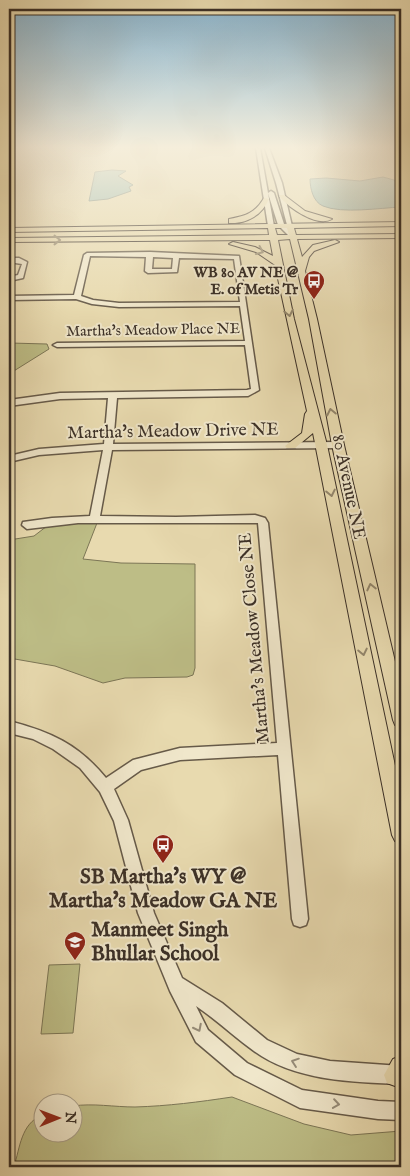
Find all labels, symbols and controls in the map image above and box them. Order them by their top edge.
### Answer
one-way arrow [54,235,62,245]
one-way arrow [255,245,264,256]
place label: WB 80 AV NE @ E. of Metis Tr [193,263,299,299]
bus stop icon: WB 80 AV NE @ E. of Metis Tr [302,269,326,300]
one-way arrow [283,309,294,318]
street label: Martha's Meadow Place NE [66,319,240,341]
one-way arrow [326,407,337,416]
street label: Martha's Meadow Drive NE [67,419,279,445]
street label: 80 Avenue NE [326,432,370,542]
one-way arrow [325,489,335,497]
street label: Martha's Meadow Close NE [234,532,276,744]
one-way arrow [366,583,377,592]
one-way arrow [358,648,368,657]
bus stop icon: SB Martha's WY @ Martha's Meadow GA NE [151,833,175,864]
place label: SB Martha's WY @ Martha's Meadow GA NE [49,864,278,915]
place label: Manmeet Singh Bhullar School [91,917,229,968]
school or university icon: Manmeet Singh Bhullar School [63,930,87,961]
one-way arrow [192,1023,202,1032]
one-way arrow [292,1058,300,1068]
north arrow [32,1094,82,1144]
one-way arrow [332,1099,340,1109]
text: N [61,1111,79,1124]

